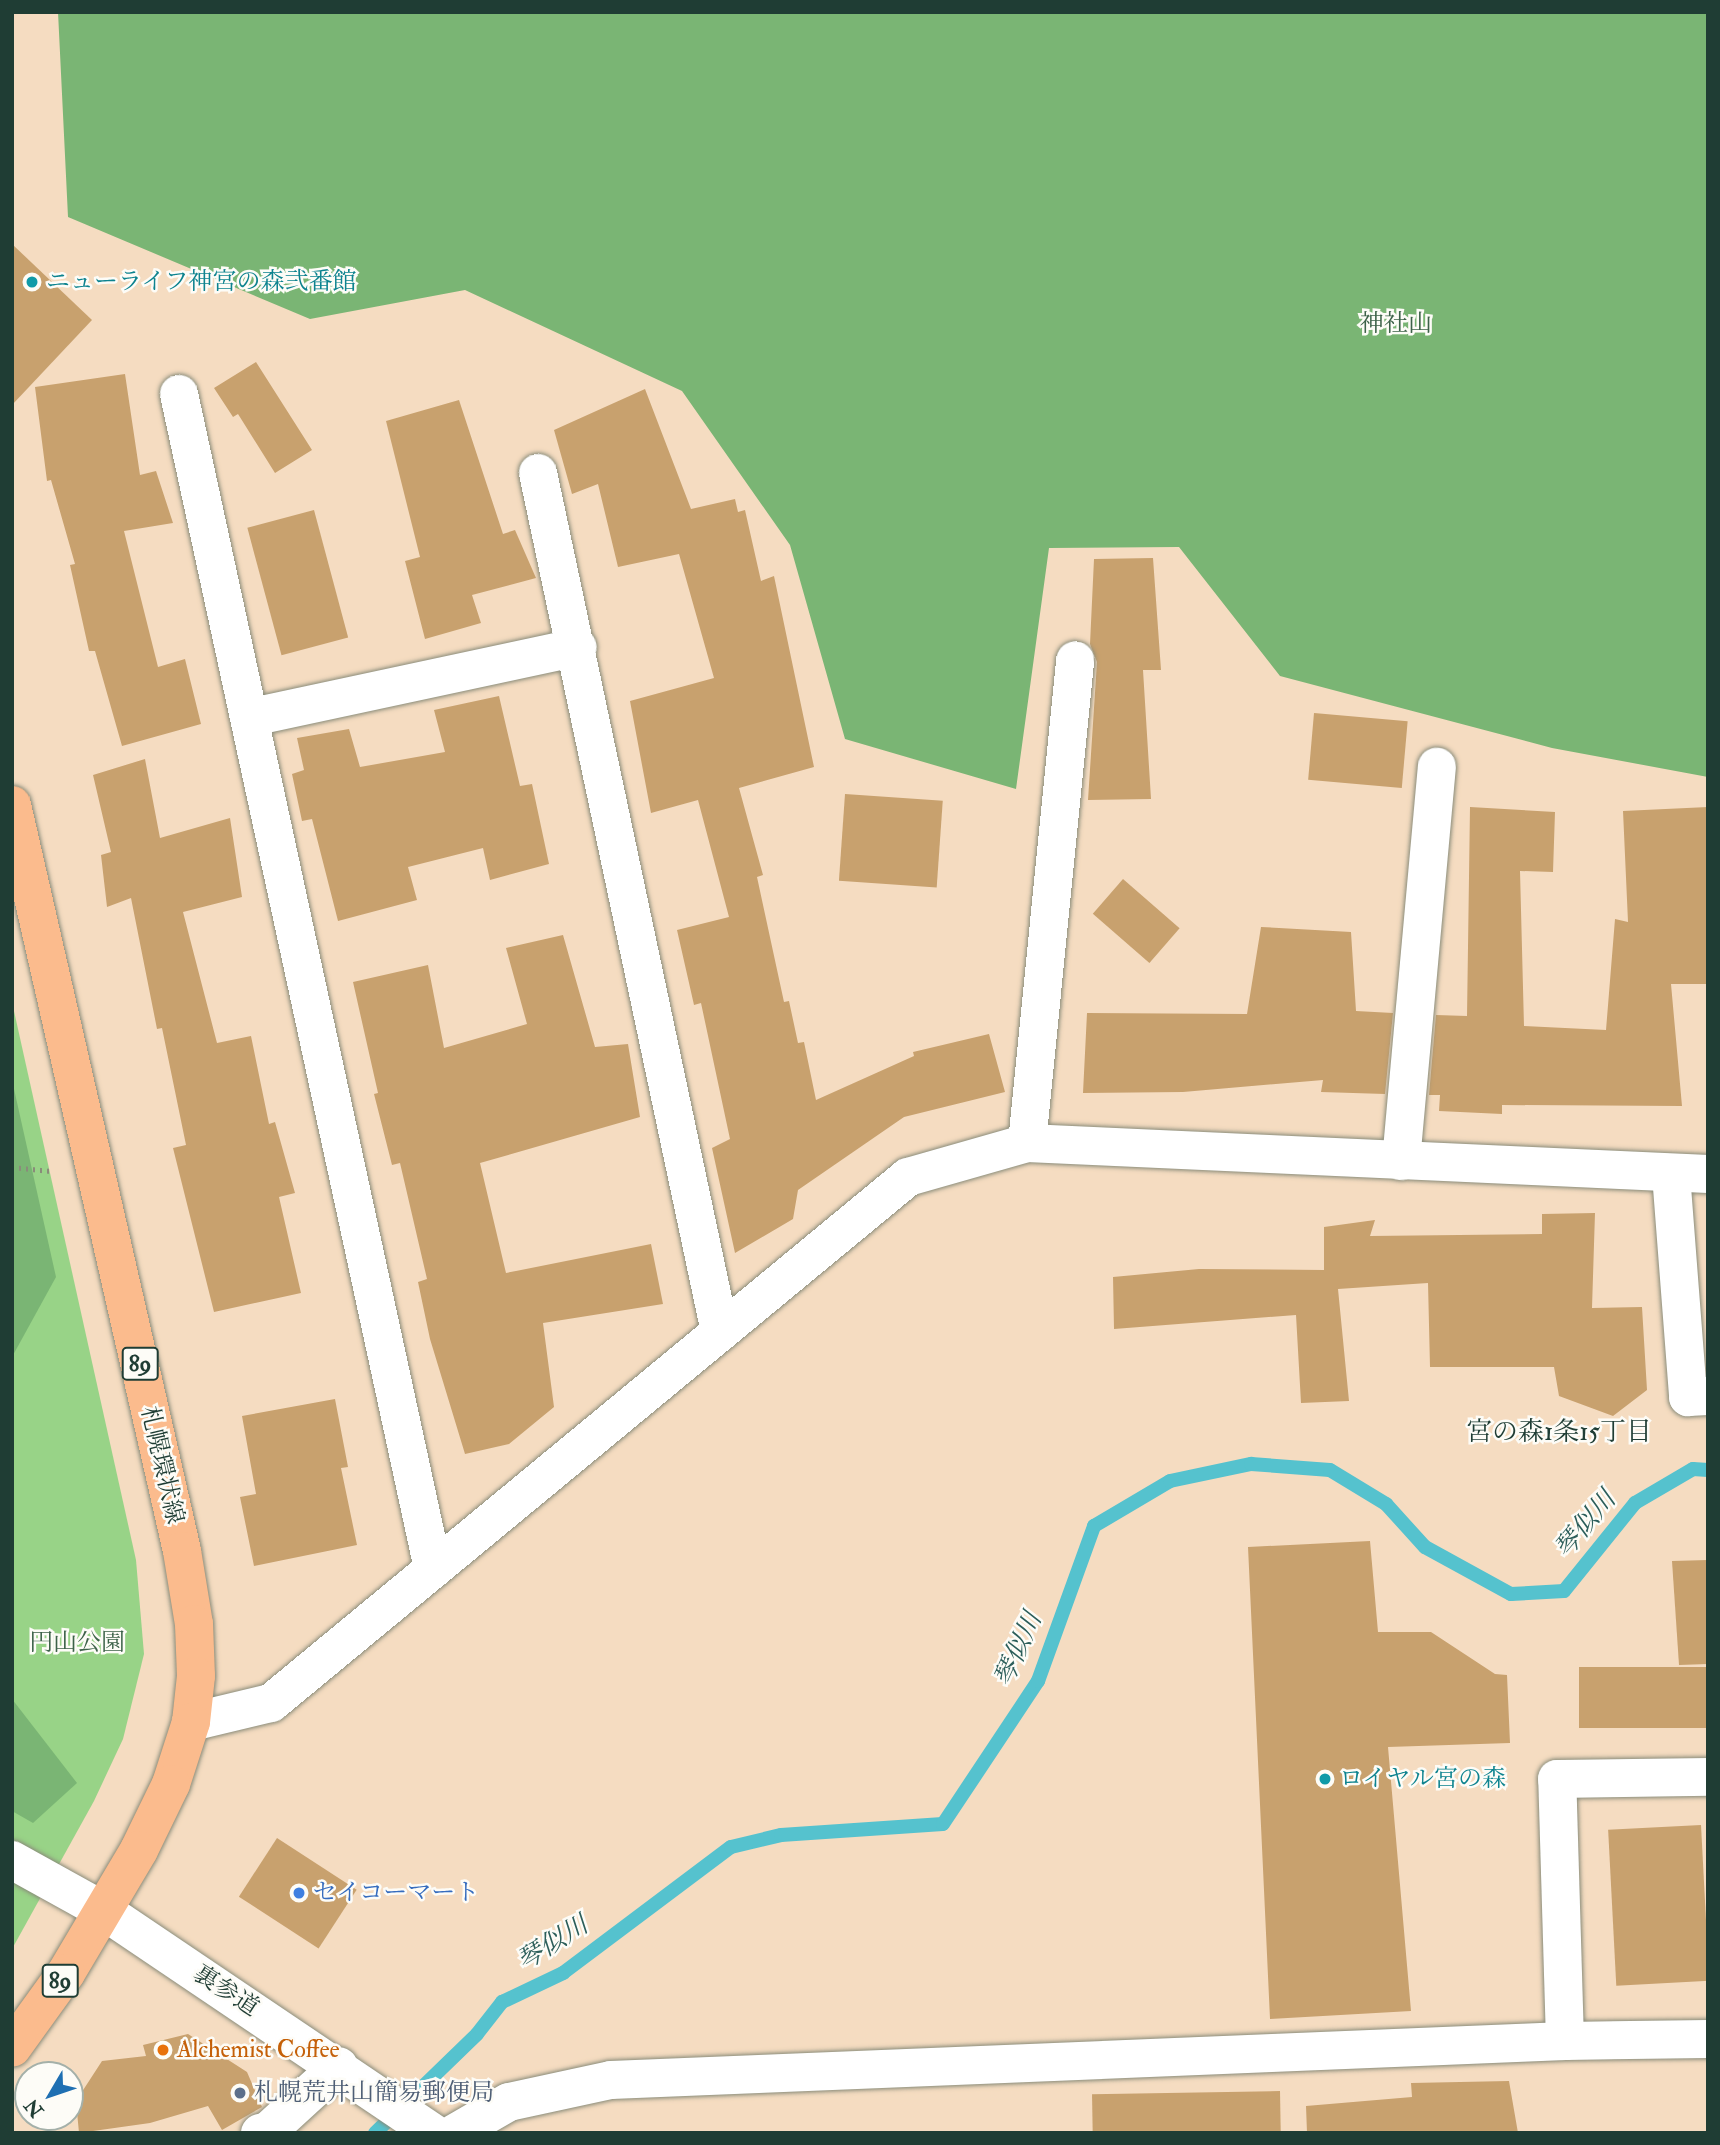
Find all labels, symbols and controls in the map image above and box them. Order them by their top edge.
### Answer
place label: ニューライフ神宮の森弐番館 [46,268,358,296]
marker: ニューライフ神宮の森弐番館 [24,274,40,290]
park label: 神社山 [1360,310,1432,338]
road number: 89 [121,1344,159,1384]
street label: 札幌環状線 [134,1403,190,1527]
district label: 宮の森1条15丁目 [1466,1417,1652,1449]
water label: 琴似川 [1549,1485,1623,1565]
water label: 琴似川 [989,1608,1049,1692]
park label: 円山公園 [29,1629,125,1657]
place label: ロイヤル宮の森 [1339,1765,1507,1793]
marker: ロイヤル宮の森 [1317,1771,1333,1787]
place label: セイコーマート [313,1879,481,1907]
marker: セイコーマート [291,1885,307,1901]
water label: 琴似川 [512,1910,594,1978]
street label: 裏参道 [188,1959,264,2023]
road number: 89 [41,1962,79,2000]
place label: Alchemist Coffee [177,2036,340,2064]
marker: Alchemist Coffee [155,2042,171,2058]
north arrow [14,2061,84,2131]
place label: 札幌荒井山簡易郵便局 [254,2079,494,2107]
marker: 札幌荒井山簡易郵便局 [232,2085,248,2101]
text: N [20,2094,49,2122]

